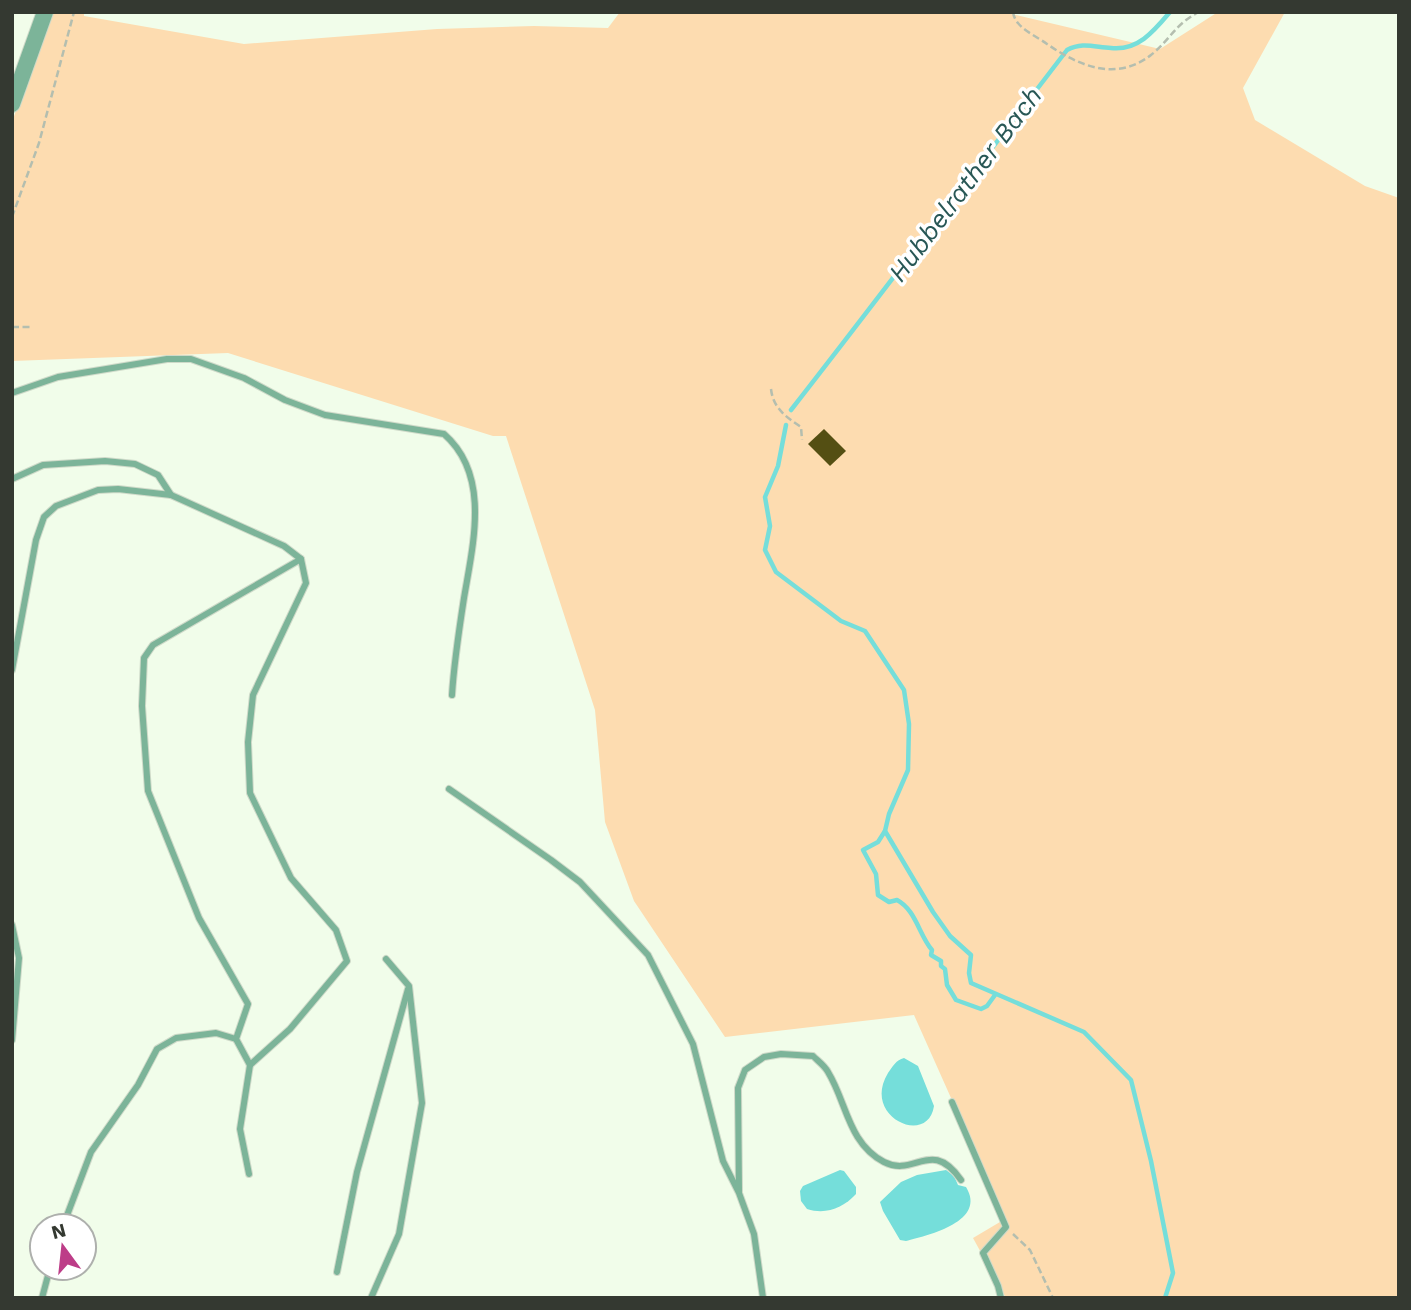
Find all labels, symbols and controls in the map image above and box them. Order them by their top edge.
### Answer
water label: Hubbelrather Bach [882,81,1048,287]
north arrow [28,1212,98,1282]
text: N [49,1218,69,1244]

